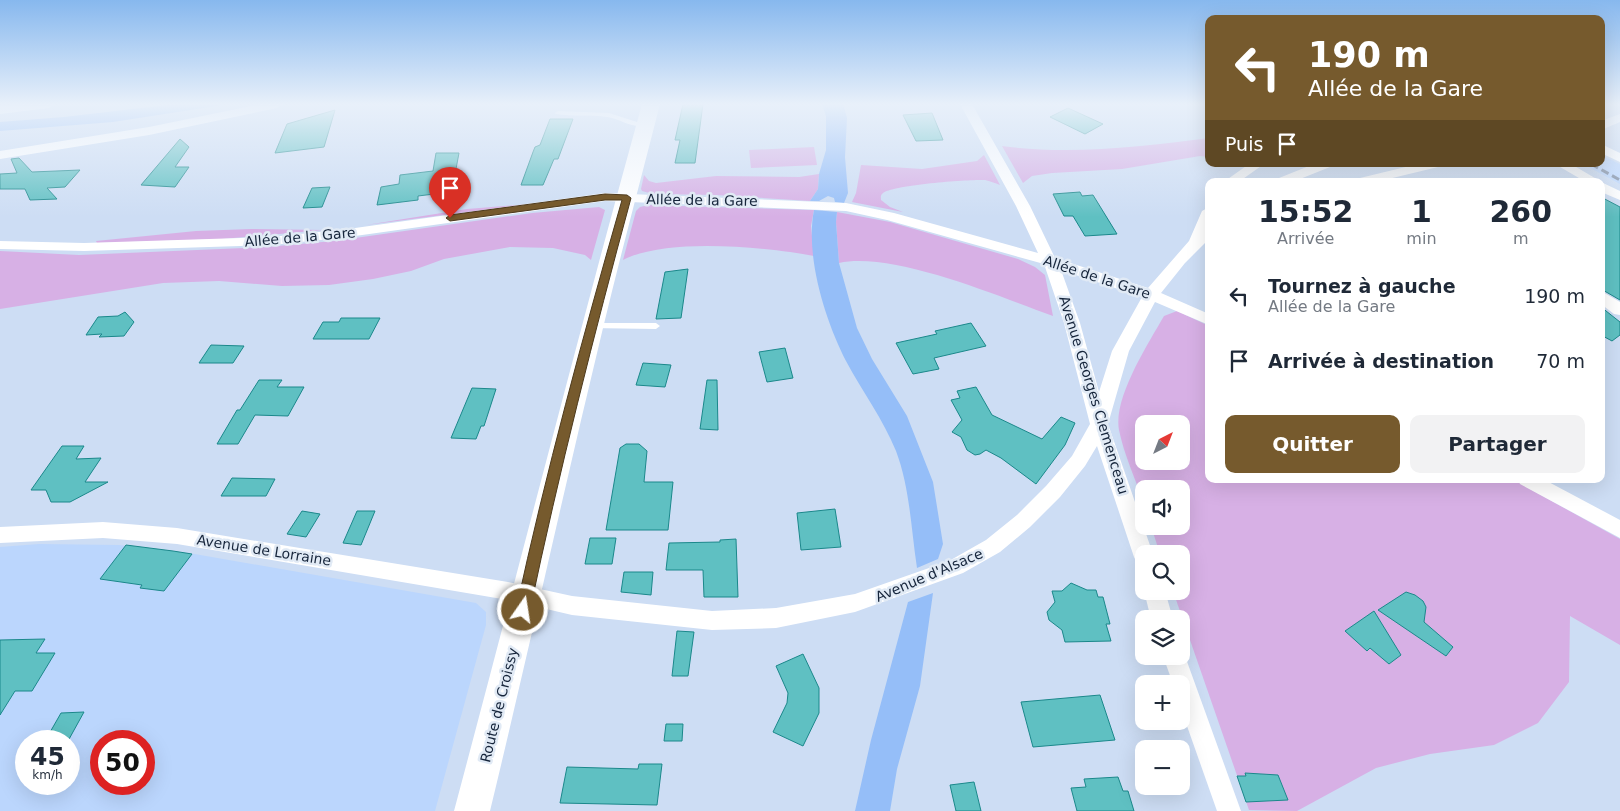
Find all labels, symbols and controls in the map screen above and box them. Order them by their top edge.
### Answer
icon: left [1225,35,1290,100]
text: 190 m [1308,35,1430,75]
text: Allée de la Gare [1308,76,1483,101]
icon: arrive [1273,130,1301,158]
text: Puis [1225,133,1263,155]
pin [429,167,471,218]
icon: arrive [436,174,464,202]
street label: Allée de la Gare [646,191,758,209]
text: 15:52 [1258,194,1353,229]
text: 1 [1411,194,1432,229]
text: 260 [1489,194,1552,229]
street label: Allée de la Gare [244,224,356,250]
text: Arrivée [1277,229,1334,248]
text: min [1406,229,1437,248]
text: m [1513,229,1529,248]
street label: Allée de la Gare [1042,252,1152,302]
text: Tournez à gauche [1268,275,1456,297]
icon: left [1225,282,1253,310]
text: 190 m [1524,285,1585,307]
street label: Avenue Georges Clemenceau [1056,294,1132,496]
text: Allée de la Gare [1268,297,1395,316]
icon: arrive [1225,347,1253,375]
text: Arrivée à destination [1268,350,1494,372]
text: 70 m [1536,350,1585,372]
north arrow [1135,415,1190,470]
map controls [1135,415,1190,795]
button: Quitter [1225,415,1400,473]
button: Partager [1410,415,1585,473]
button: sound [1135,480,1190,535]
street label: Avenue de Lorraine [196,531,332,569]
street label: Avenue d'Alsace [873,545,985,605]
button: search [1135,545,1190,600]
position arrow [496,583,548,635]
button: layers [1135,610,1190,665]
street label: Route de Croissy [477,646,521,764]
button: + [1135,675,1190,730]
speed limit sign: 50 [90,730,155,795]
button: − [1135,740,1190,795]
text: 45 [30,742,65,771]
text: km/h [32,768,63,782]

